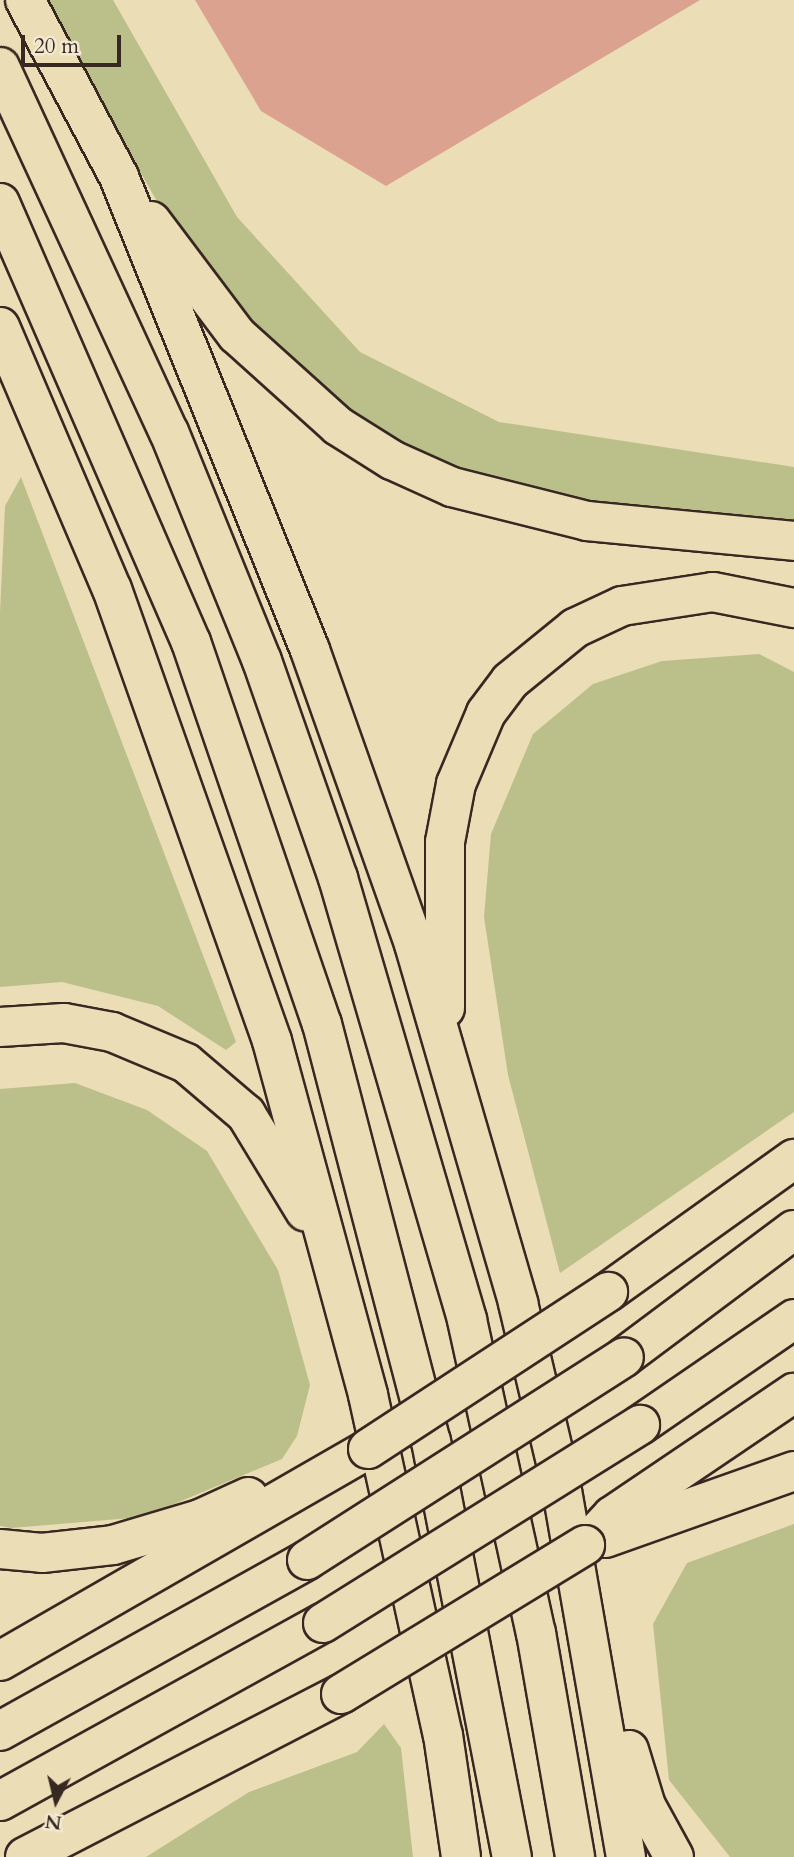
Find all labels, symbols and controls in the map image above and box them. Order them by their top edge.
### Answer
scale bar [24,21,124,65]
text: 20 m [34,32,79,61]
north arrow [21,1766,91,1836]
text: N [44,1808,63,1836]

